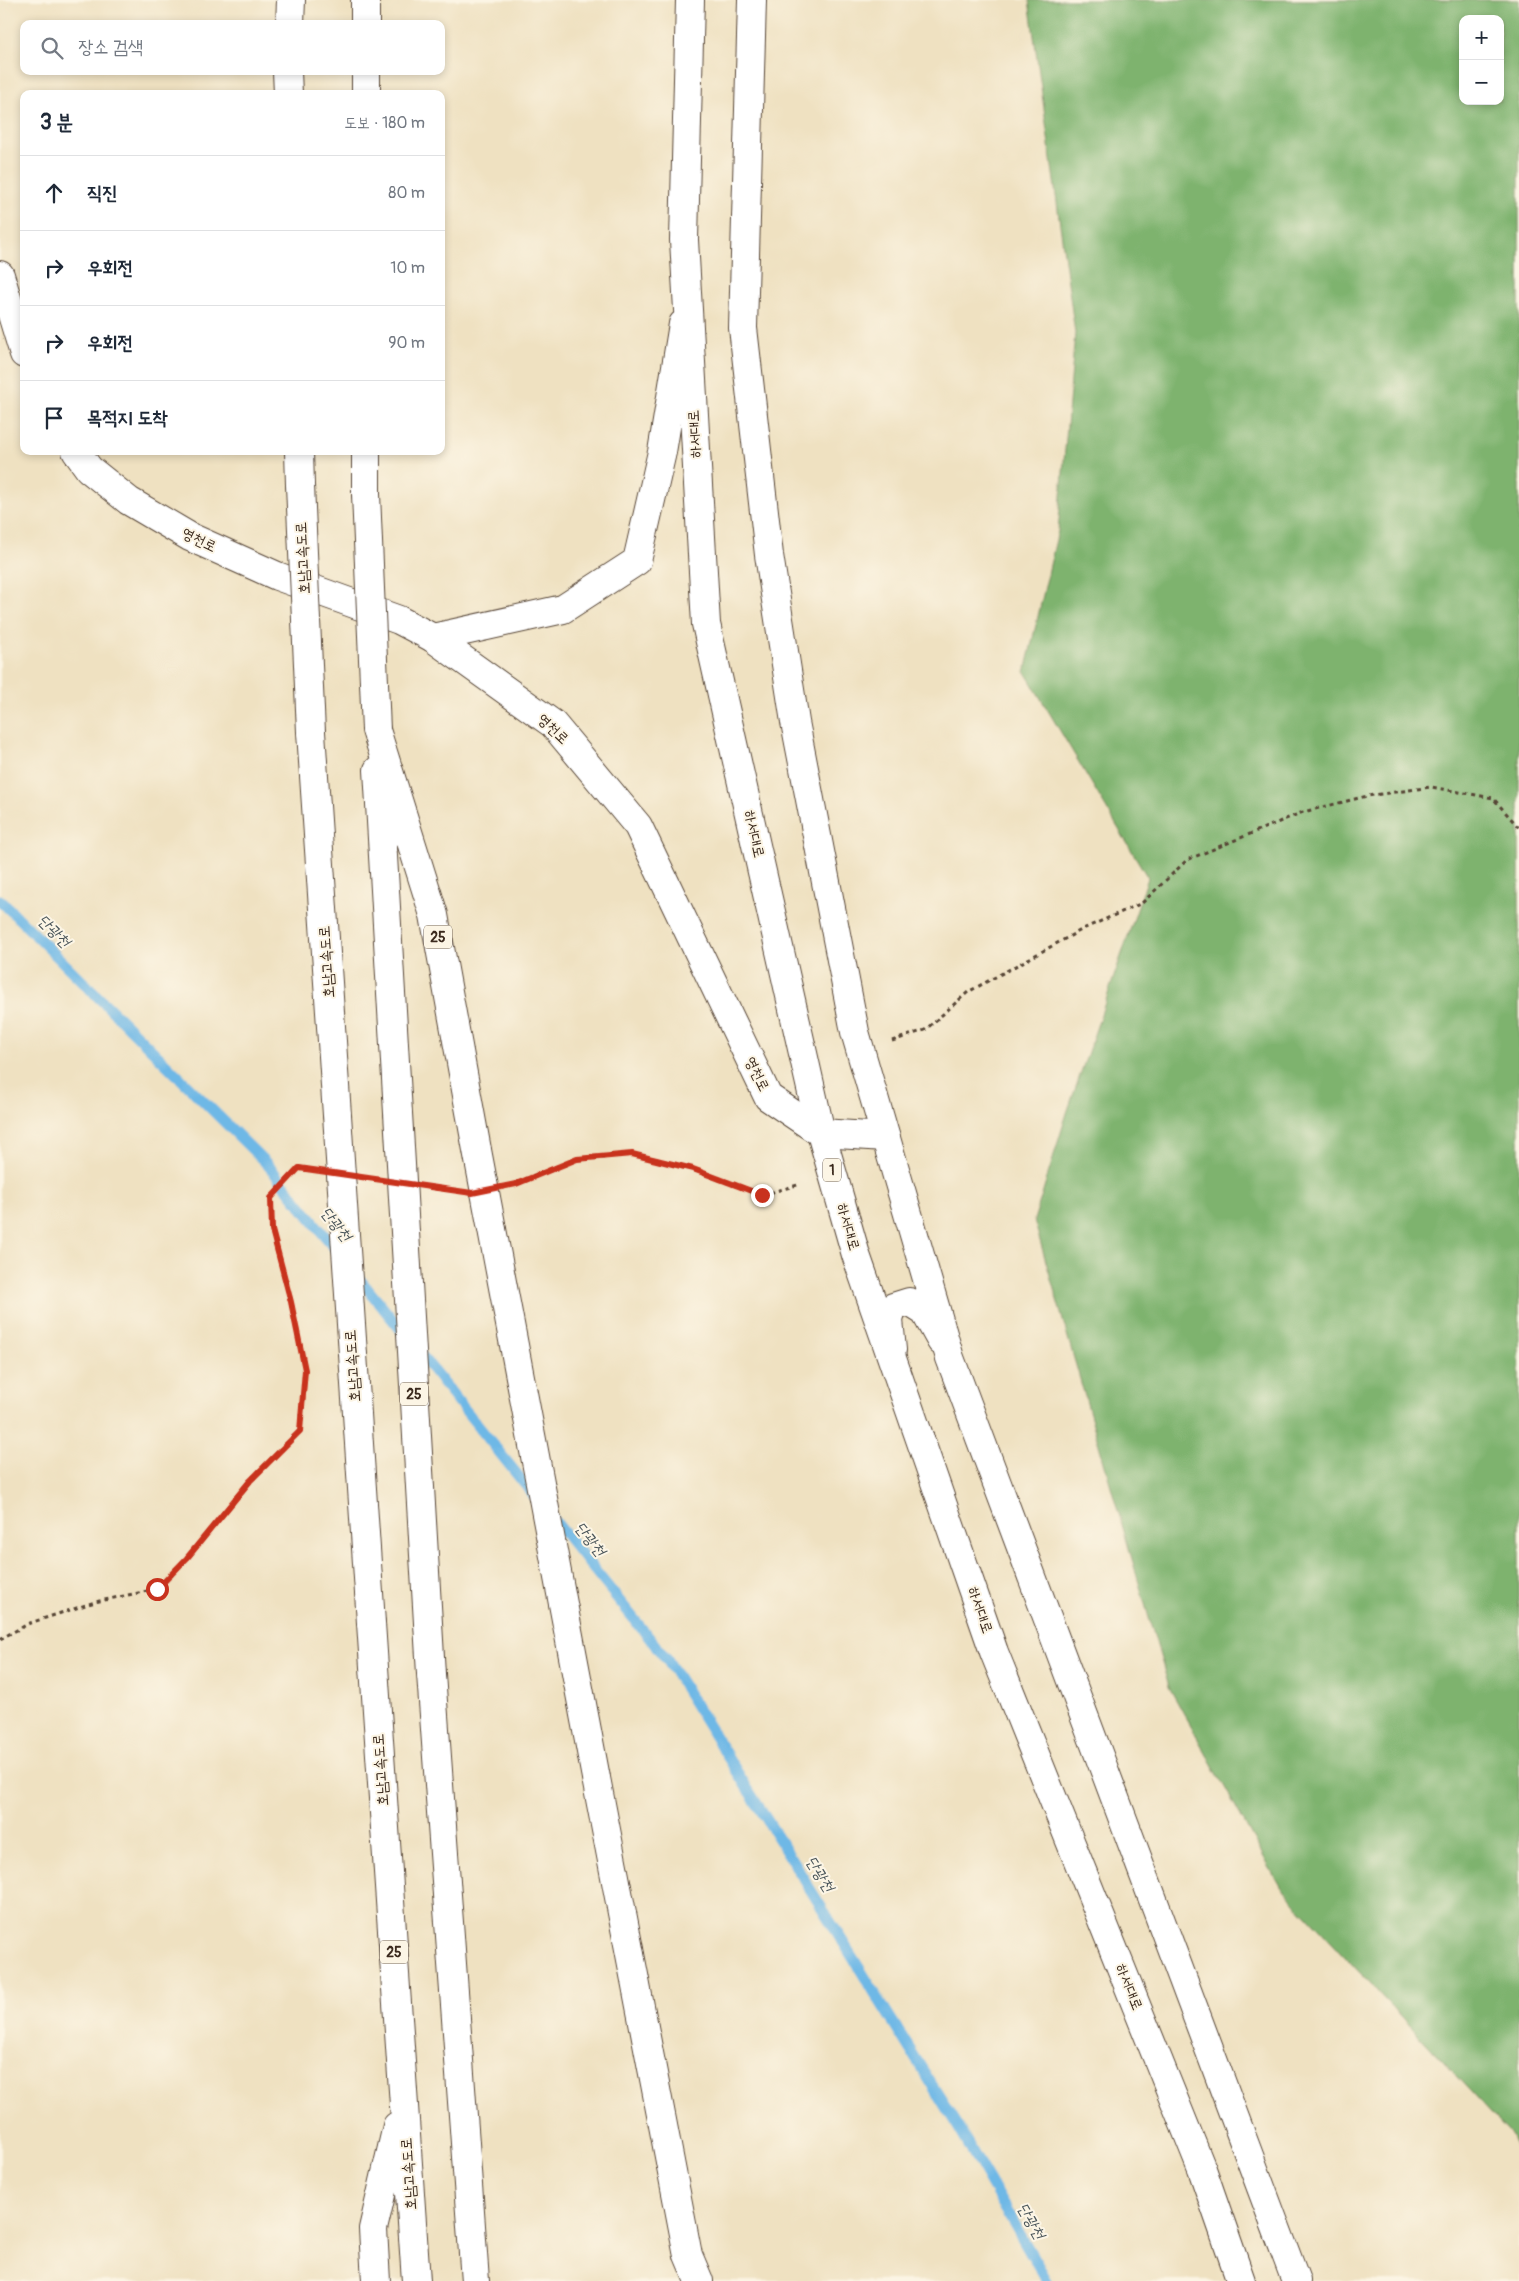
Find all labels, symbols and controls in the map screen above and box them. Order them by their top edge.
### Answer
map controls [1459,15,1504,105]
button: + [1459,15,1504,60]
search box [20,20,445,75]
icon: search [38,34,66,62]
text: 장소 검색 [78,35,143,59]
button: − [1459,60,1504,105]
text: 3 분 [40,109,73,136]
text: 도보 · 180 m [344,113,425,133]
icon: ahead [40,179,68,207]
text: 직진 [87,181,118,205]
text: 80 m [388,183,425,203]
icon: right [40,254,68,282]
text: 우회전 [87,256,133,280]
text: 10 m [390,258,425,278]
icon: right [40,329,68,357]
text: 우회전 [87,331,133,355]
text: 90 m [388,333,425,353]
icon: arrive [40,404,68,432]
text: 목적지 도착 [87,406,168,430]
street label: 하서대로 [684,409,706,459]
street label: 호남고속도로 [292,521,314,595]
street label: 영천로 [179,524,219,556]
street label: 영천로 [533,710,573,748]
street label: 하서대로 [739,808,769,860]
water label: 단광천 [33,910,76,953]
street label: 호남고속도로 [315,925,339,999]
road number: 25 [424,926,452,949]
street label: 영천로 [741,1054,773,1094]
road number: 1 [823,1158,841,1182]
route end [751,1184,774,1207]
street label: 하서대로 [832,1201,864,1253]
water label: 단광천 [316,1203,357,1247]
street label: 호남고속도로 [341,1329,365,1403]
road number: 25 [400,1382,428,1406]
water label: 단광천 [570,1518,611,1562]
route start [146,1578,169,1601]
street label: 하서대로 [963,1584,997,1636]
street label: 호남고속도로 [369,1733,393,1807]
water label: 단광천 [801,1852,840,1897]
road number: 25 [380,1940,408,1964]
street label: 하서대로 [1111,1961,1147,2013]
street label: 호남고속도로 [397,2137,421,2211]
water label: 단광천 [1013,2199,1050,2245]

